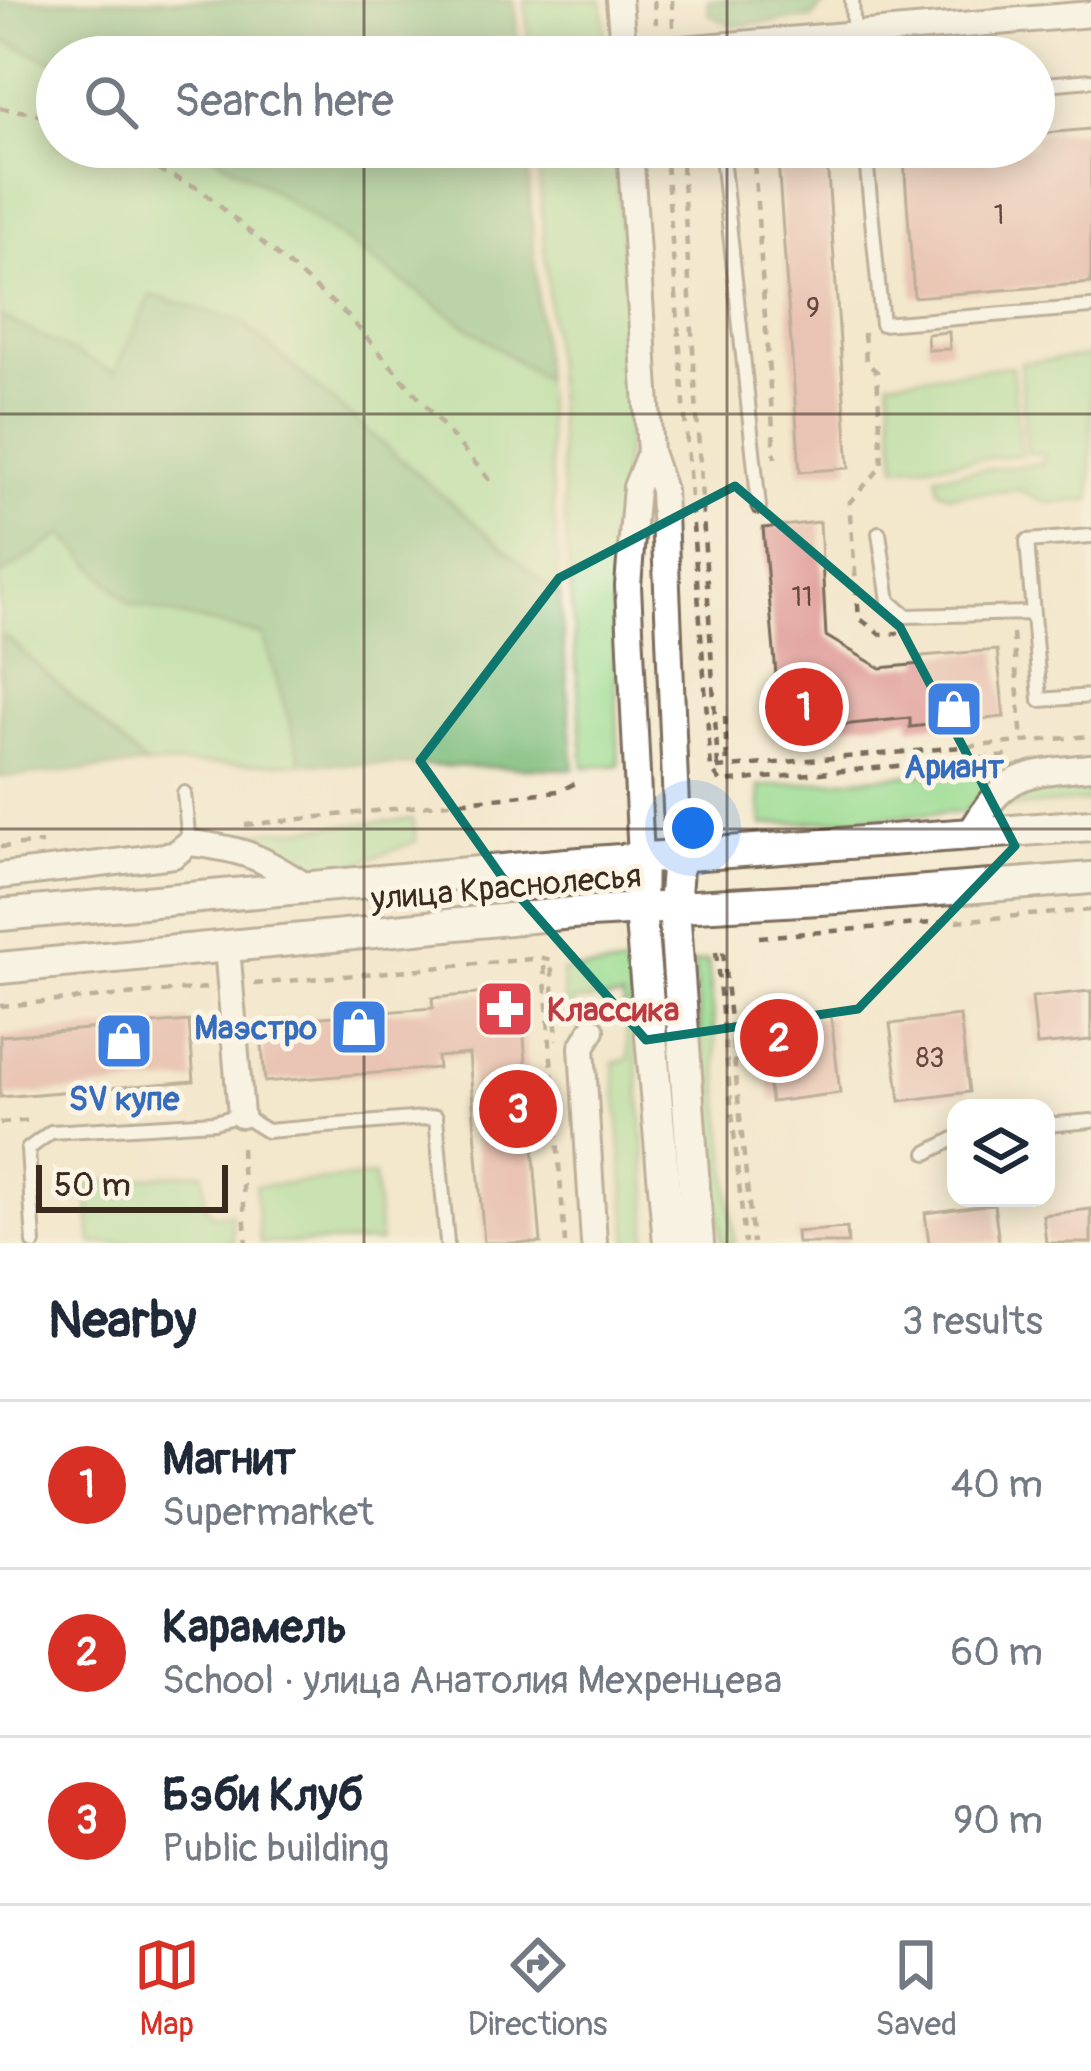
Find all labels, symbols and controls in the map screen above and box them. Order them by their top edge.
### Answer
search box [36,36,1055,168]
icon: search [78,69,144,135]
text: Search here [174,74,394,130]
house number: 1 [994,199,1004,232]
house number: 9 [806,292,820,325]
house number: 11 [791,581,813,614]
pin: 1 [765,662,843,752]
shop icon: Ариант [923,678,985,740]
place label: Ариант [904,747,1004,788]
your location [663,798,723,858]
street label: улица Краснолесья [368,855,643,920]
pharmacy icon: Классика [474,978,536,1040]
place label: Классика [547,990,679,1031]
pin: 2 [740,993,818,1083]
shop icon: Маэстро [328,996,390,1058]
place label: Маэстро [194,1008,317,1049]
shop icon: SV купе [93,1010,155,1072]
house number: 83 [916,1042,944,1075]
pin: 3 [479,1064,557,1154]
place label: SV купе [69,1079,180,1120]
map controls [947,1099,1055,1207]
button: layers [947,1099,1055,1207]
scale bar [36,1159,228,1212]
text: 50 m [54,1165,131,1206]
text: Nearby [48,1289,196,1353]
text: 3 results [902,1297,1043,1346]
text: Магнит [162,1432,296,1488]
text: 1 [79,1460,95,1509]
text: 40 m [951,1460,1043,1509]
text: Supermarket [162,1488,374,1537]
text: Карамель [162,1600,347,1656]
text: 2 [76,1628,98,1677]
text: 60 m [951,1628,1043,1677]
text: School · улица Анатолия Мехренцева [162,1656,782,1705]
text: Бэби Клуб [162,1768,363,1824]
text: 3 [76,1796,98,1845]
text: 90 m [953,1796,1043,1845]
text: Public building [162,1824,389,1873]
tab: Map [134,1932,200,2045]
tab: Directions [468,1932,608,2045]
tab: Saved [875,1932,957,2045]

